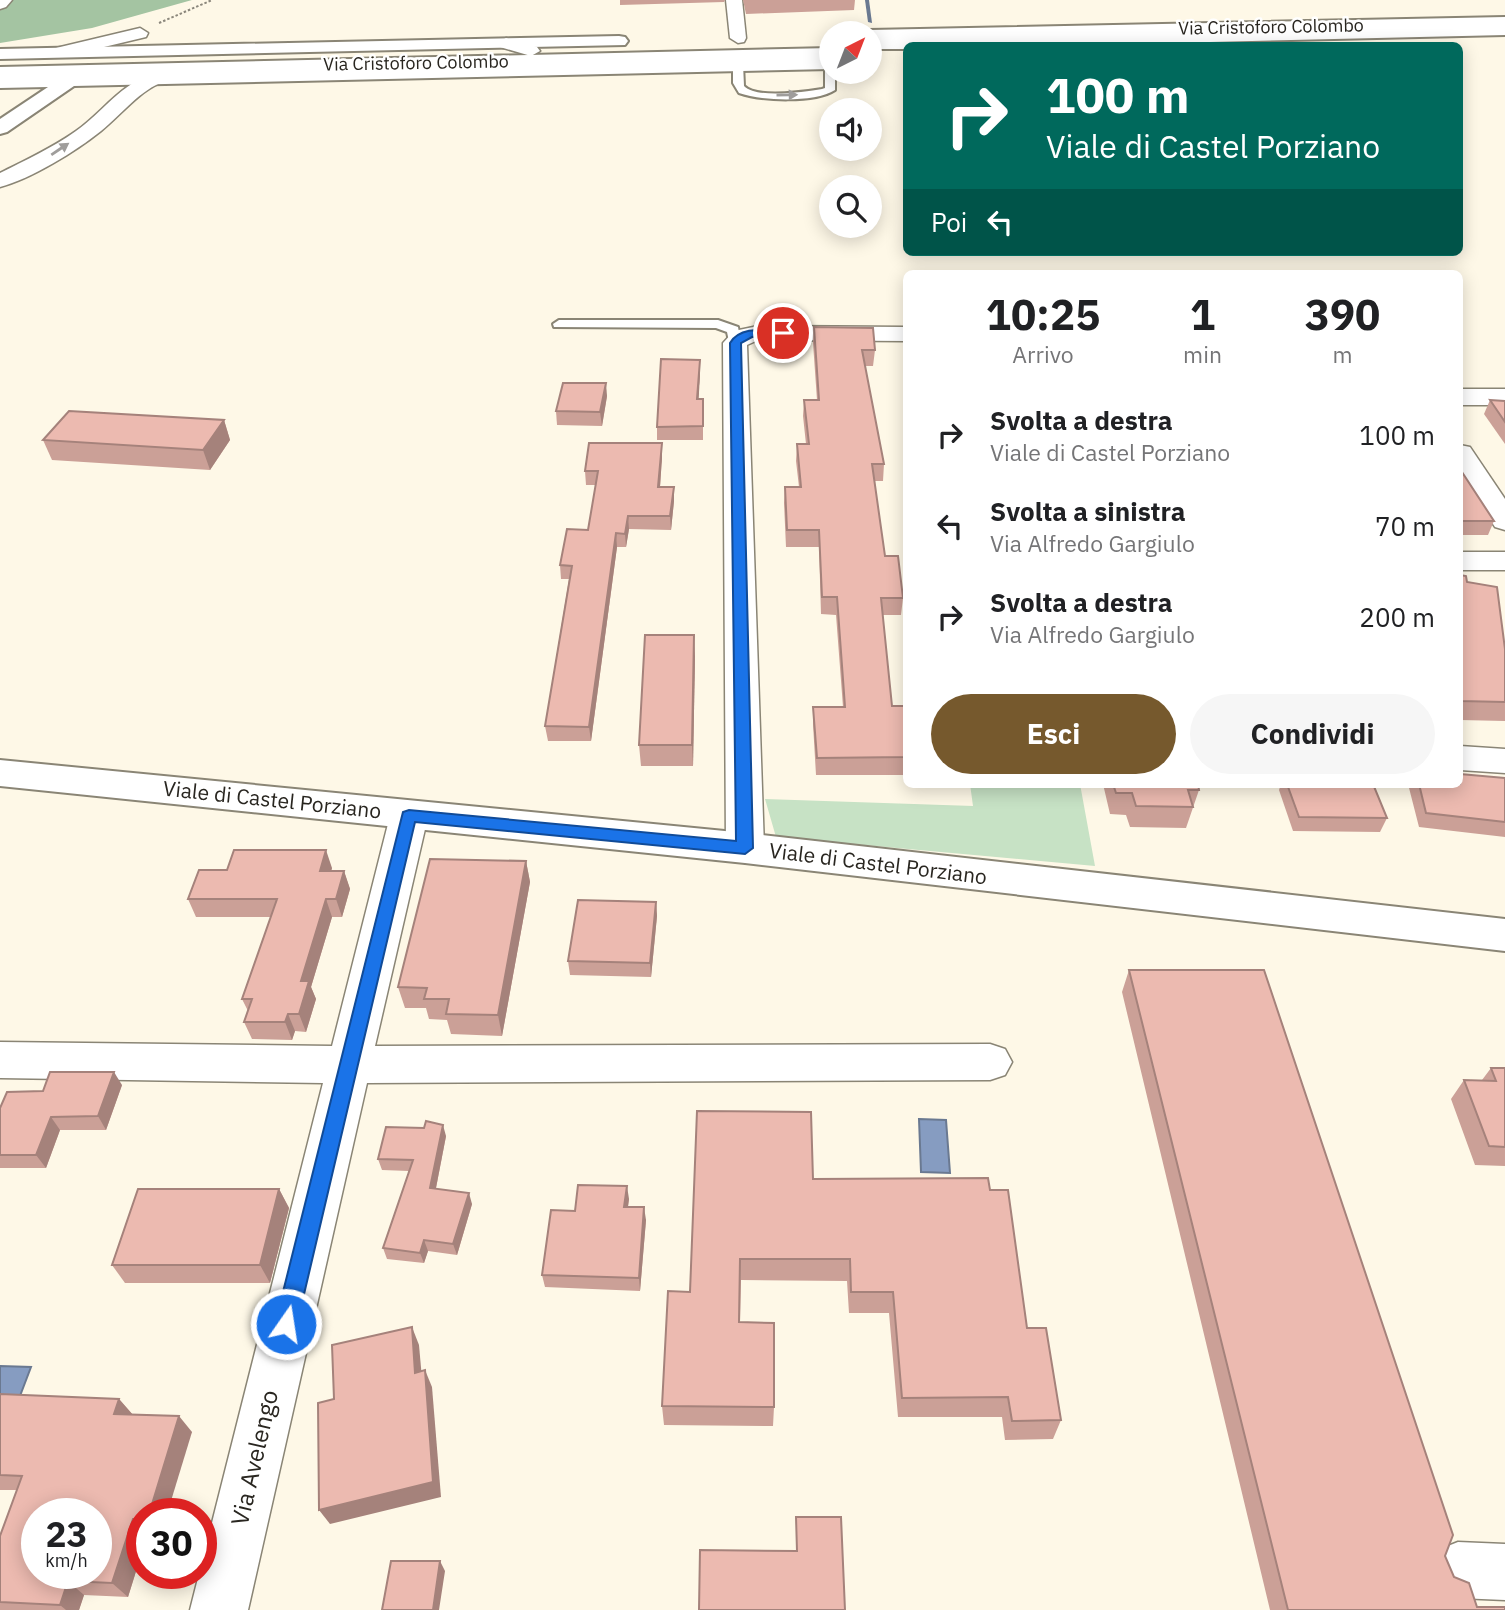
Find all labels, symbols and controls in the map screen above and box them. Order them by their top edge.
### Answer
street label: Via Cristoforo Colombo [1178,13,1364,40]
north arrow [819,21,882,84]
map controls [819,21,882,238]
street label: Via Cristoforo Colombo [323,49,509,76]
text: 100 m [1046,63,1190,126]
icon: right [931,70,1022,161]
one-way arrow [777,89,799,101]
button: sound [819,98,882,161]
text: Viale di Castel Porziano [1046,125,1380,167]
one-way arrow [51,143,70,156]
button: search [819,175,882,238]
icon: left [981,203,1019,241]
text: Poi [931,205,967,239]
text: 10:25 [986,287,1100,342]
text: 1 [1190,287,1215,342]
text: 390 [1305,287,1380,342]
pin [753,303,813,363]
icon: arrive [764,314,802,352]
text: Arrivo [1012,339,1074,369]
text: min [1183,339,1222,369]
text: m [1332,339,1353,369]
text: Svolta a destra [990,403,1172,437]
icon: right [931,416,969,454]
text: 100 m [1359,418,1435,452]
text: Viale di Castel Porziano [990,437,1230,467]
text: Svolta a sinistra [990,494,1186,528]
icon: left [931,507,969,545]
text: 70 m [1375,509,1435,543]
text: Via Alfredo Gargiulo [990,528,1195,558]
text: Svolta a destra [990,585,1172,619]
icon: right [931,598,969,636]
text: 200 m [1359,600,1435,634]
text: Via Alfredo Gargiulo [990,619,1195,649]
button: Esci [931,694,1176,774]
button: Condividi [1190,694,1435,774]
street label: Viale di Castel Porziano [162,774,383,824]
street label: Viale di Castel Porziano [768,836,989,890]
position arrow [249,1287,323,1361]
street label: Via Avelengo [223,1387,285,1529]
speed limit sign: 30 [126,1498,217,1589]
text: 23 [45,1511,88,1557]
text: km/h [45,1549,88,1572]

